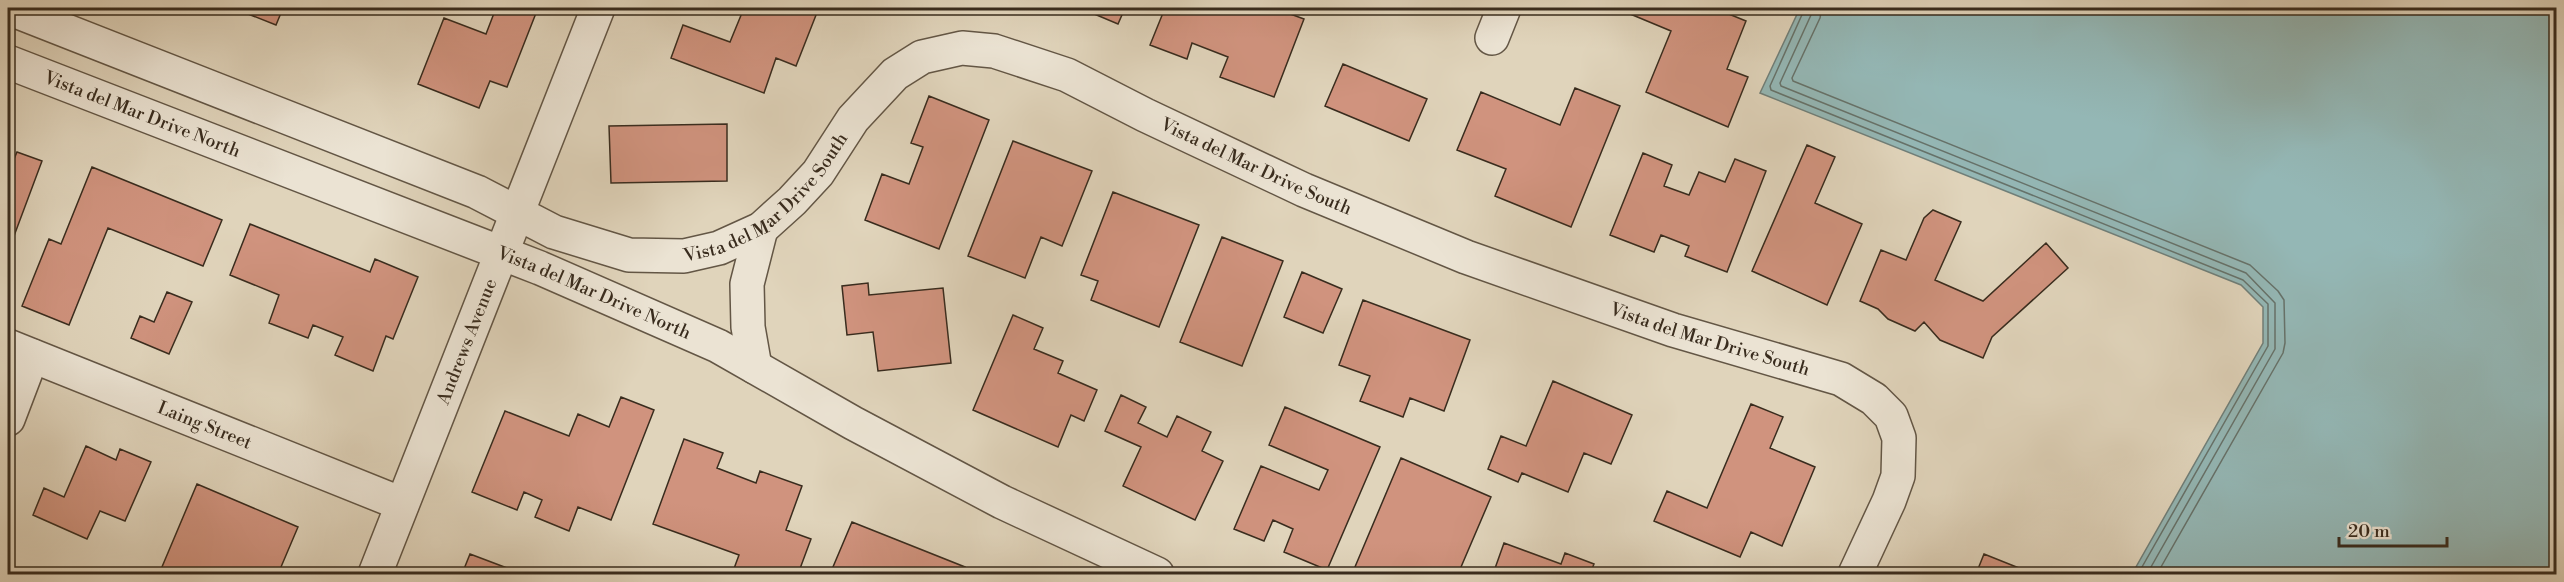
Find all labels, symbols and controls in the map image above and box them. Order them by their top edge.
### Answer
street label: Vista del Mar Drive North [40,66,244,163]
street label: Vista del Mar Drive South [1156,113,1355,221]
street label: Vista del Mar Drive South [681,128,853,268]
street label: Vista del Mar Drive North [493,241,695,345]
street label: Andrews Avenue [432,275,502,409]
street label: Vista del Mar Drive South [1606,297,1813,381]
street label: Laing Street [154,396,256,455]
scale bar [2339,510,2447,548]
text: 20 m [2348,520,2390,543]

